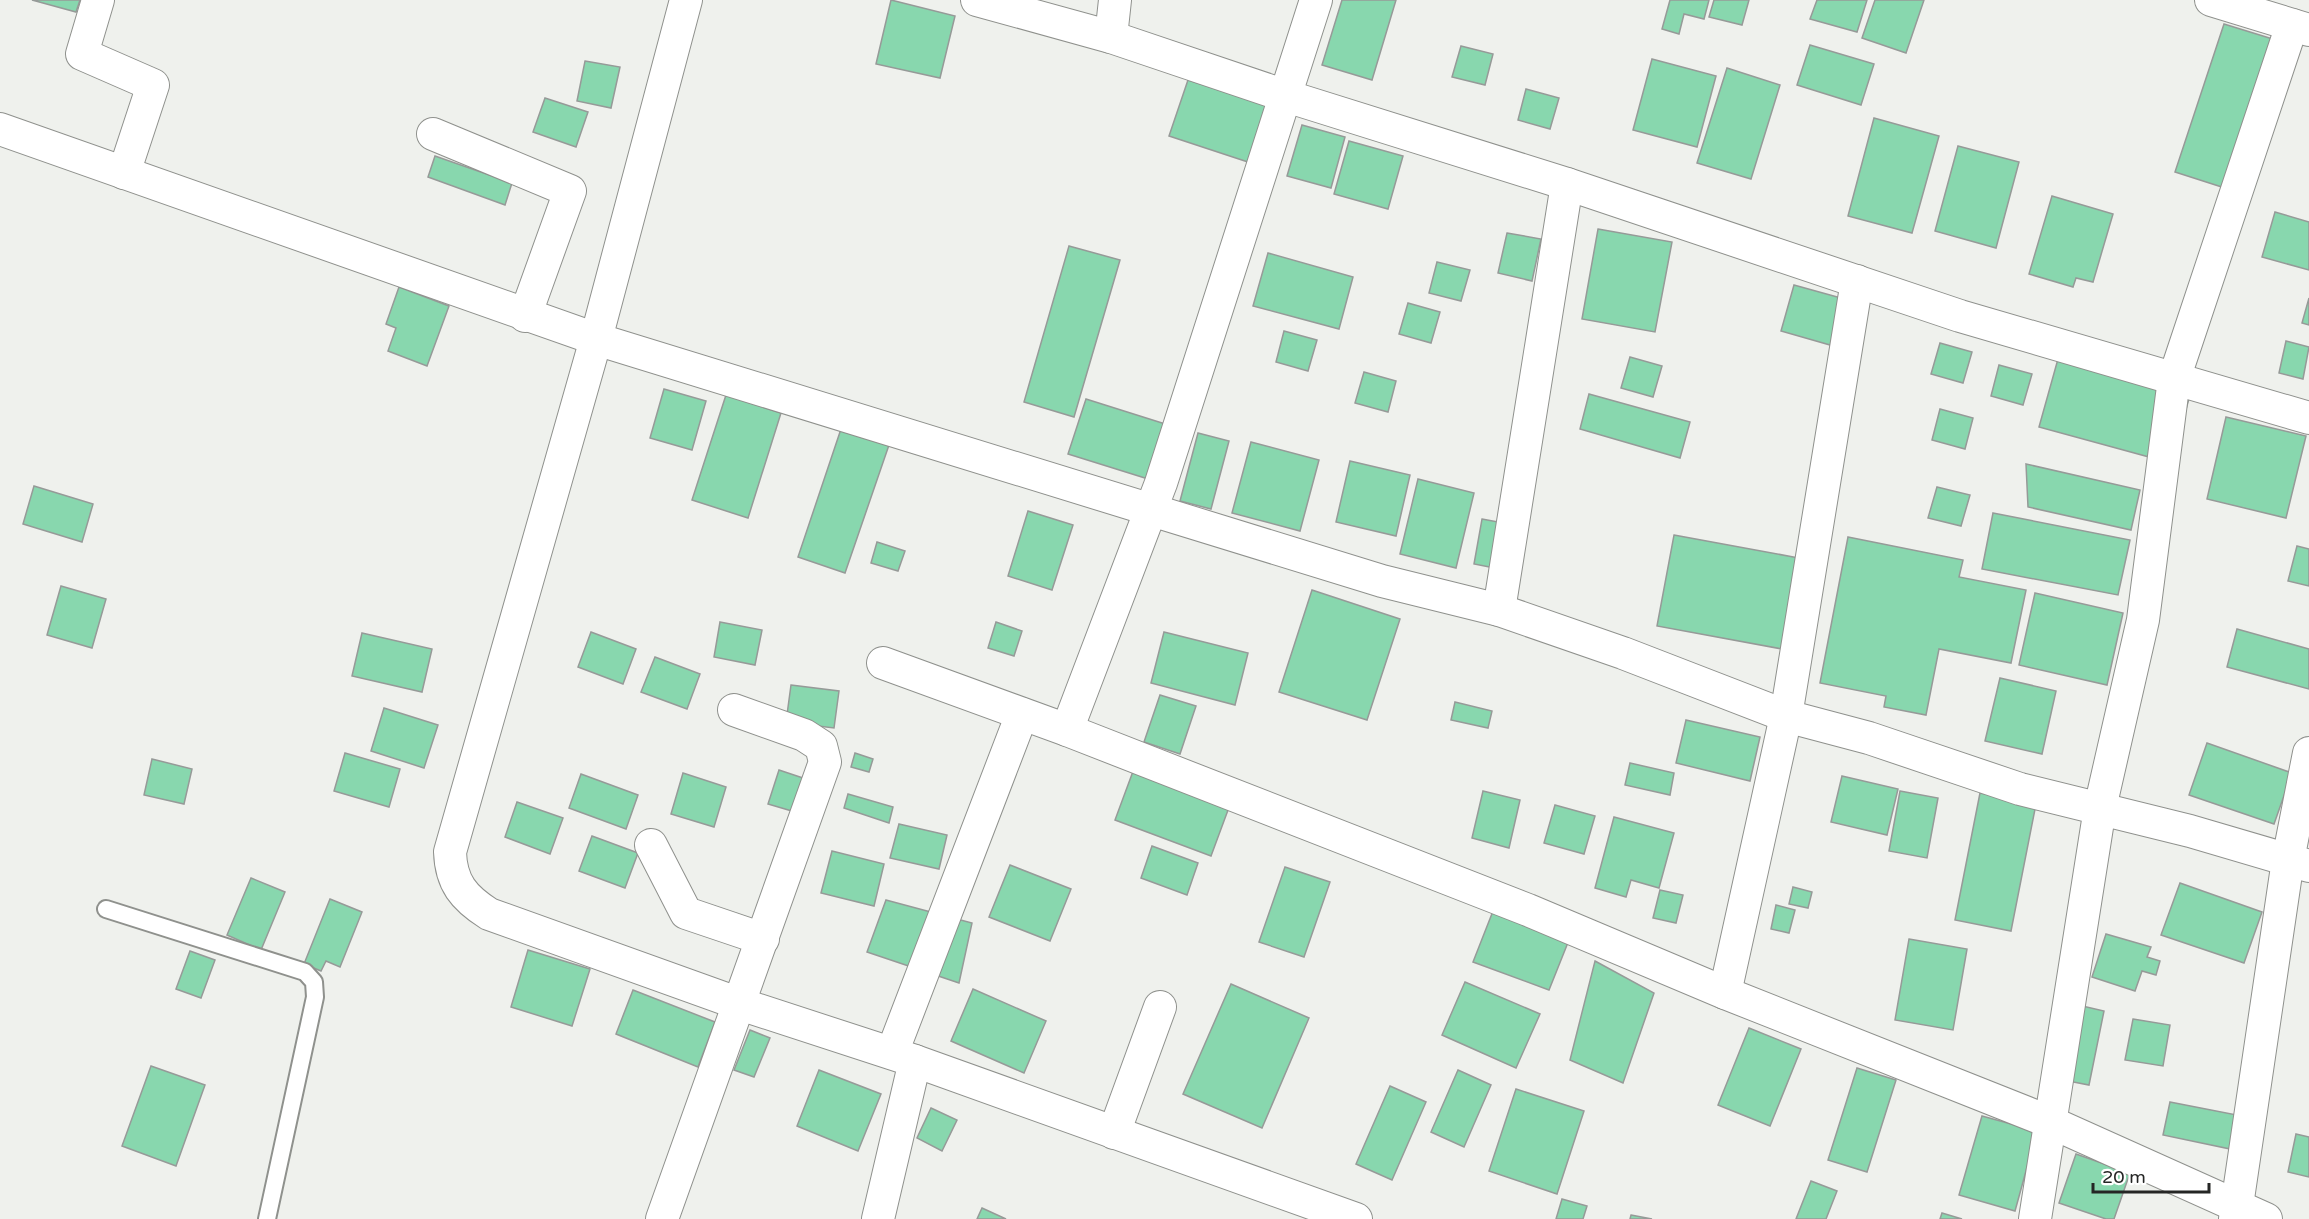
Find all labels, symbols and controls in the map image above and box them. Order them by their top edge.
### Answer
scale bar [2093,1156,2208,1194]
text: 20 m [2102,1166,2146,1188]

